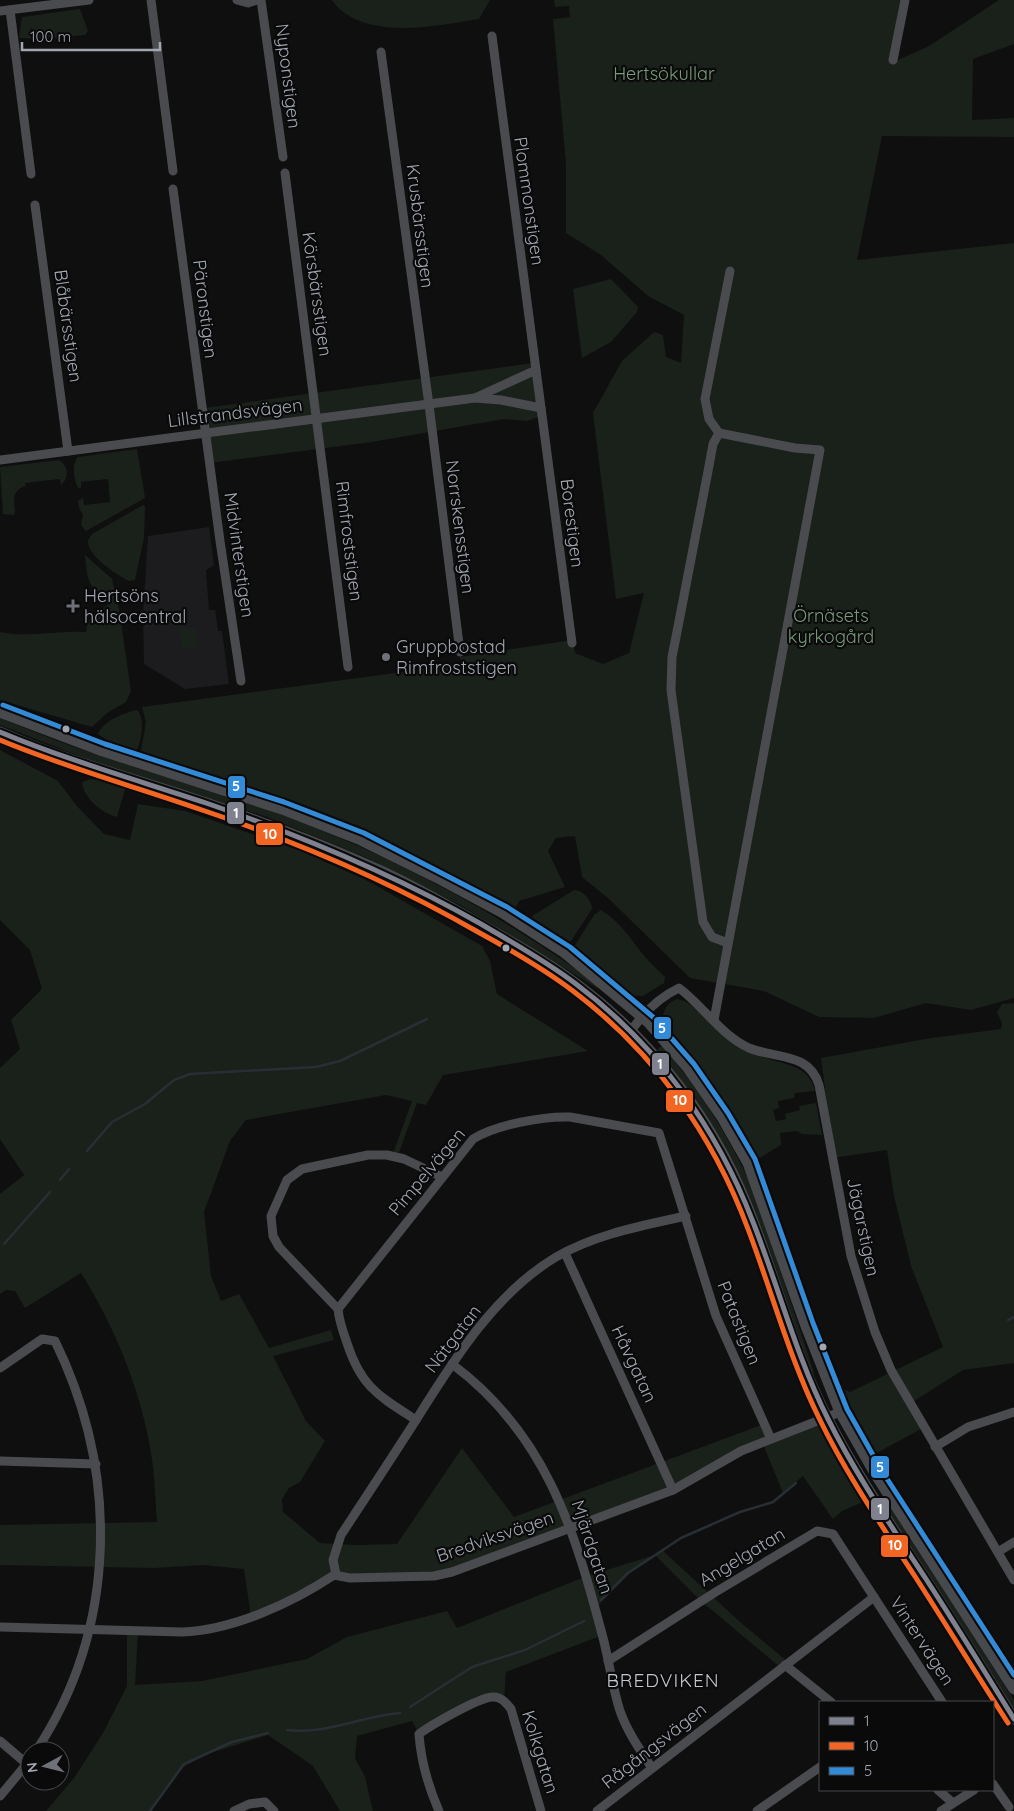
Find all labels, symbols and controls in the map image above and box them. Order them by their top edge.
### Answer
scale bar [22,20,160,52]
street label: Nyponstigen [271,22,306,130]
text: 100 m [30,27,71,46]
park label: Hertsökullar [613,62,715,85]
street label: Plommonstigen [509,135,550,267]
street label: Krusbärsstigen [401,163,440,289]
street label: Körsbärsstigen [297,230,338,358]
street label: Päronstigen [188,258,223,360]
street label: Blåbärsstigen [49,268,88,384]
street label: Lillstrandsvägen [166,393,304,432]
street label: Norrskensstigen [441,459,480,595]
street label: Borestigen [556,477,589,569]
street label: Rimfroststigen [331,480,368,602]
street label: Midvinterstigen [219,491,260,619]
place label: Hertsöns hälsocentral [84,584,186,628]
marker: Hertsöns hälsocentral [66,599,80,613]
park label: Örnäsets kyrkogård [788,604,874,648]
place label: Gruppbostad Rimfroststigen [396,635,517,679]
marker: Gruppbostad Rimfroststigen [380,651,392,663]
unlabelled marker [61,724,71,734]
line badge: 5 [227,775,246,799]
text: 5 [232,777,240,795]
line badge: 1 [226,801,245,825]
text: 1 [233,804,239,822]
line badge: 10 [255,822,284,846]
text: 10 [263,825,277,843]
unlabelled marker [501,943,511,953]
line badge: 5 [653,1016,672,1040]
text: 5 [658,1019,666,1037]
line badge: 1 [651,1052,670,1076]
text: 1 [657,1055,663,1073]
line badge: 10 [665,1089,694,1113]
text: 10 [673,1091,687,1109]
street label: Pimpelvägen [383,1123,470,1220]
street label: Jägarstigen [842,1176,885,1278]
street label: Patastigen [712,1278,767,1368]
street label: Nätgatan [419,1300,486,1377]
street label: Håvgatan [607,1322,662,1406]
unlabelled marker [818,1342,828,1352]
line badge: 5 [870,1455,890,1479]
text: 5 [876,1458,884,1476]
street label: Mjärdgatan [566,1497,618,1597]
line badge: 1 [870,1497,890,1521]
text: 1 [877,1500,883,1518]
street label: Bredviksvägen [433,1506,557,1567]
street label: Angelgatan [694,1522,789,1591]
line badge: 10 [880,1534,909,1558]
text: 10 [888,1536,902,1554]
street label: Vintervägen [885,1592,960,1690]
district label: BREDVIKEN [606,1668,720,1692]
street label: Rågångsvägen [597,1698,711,1794]
legend [819,1701,994,1791]
street label: Kolkgatan [517,1707,564,1796]
text: 1 [864,1711,870,1730]
text: 10 [864,1736,879,1755]
north arrow [20,1741,70,1791]
text: N [23,1761,42,1774]
text: 5 [864,1761,872,1780]

